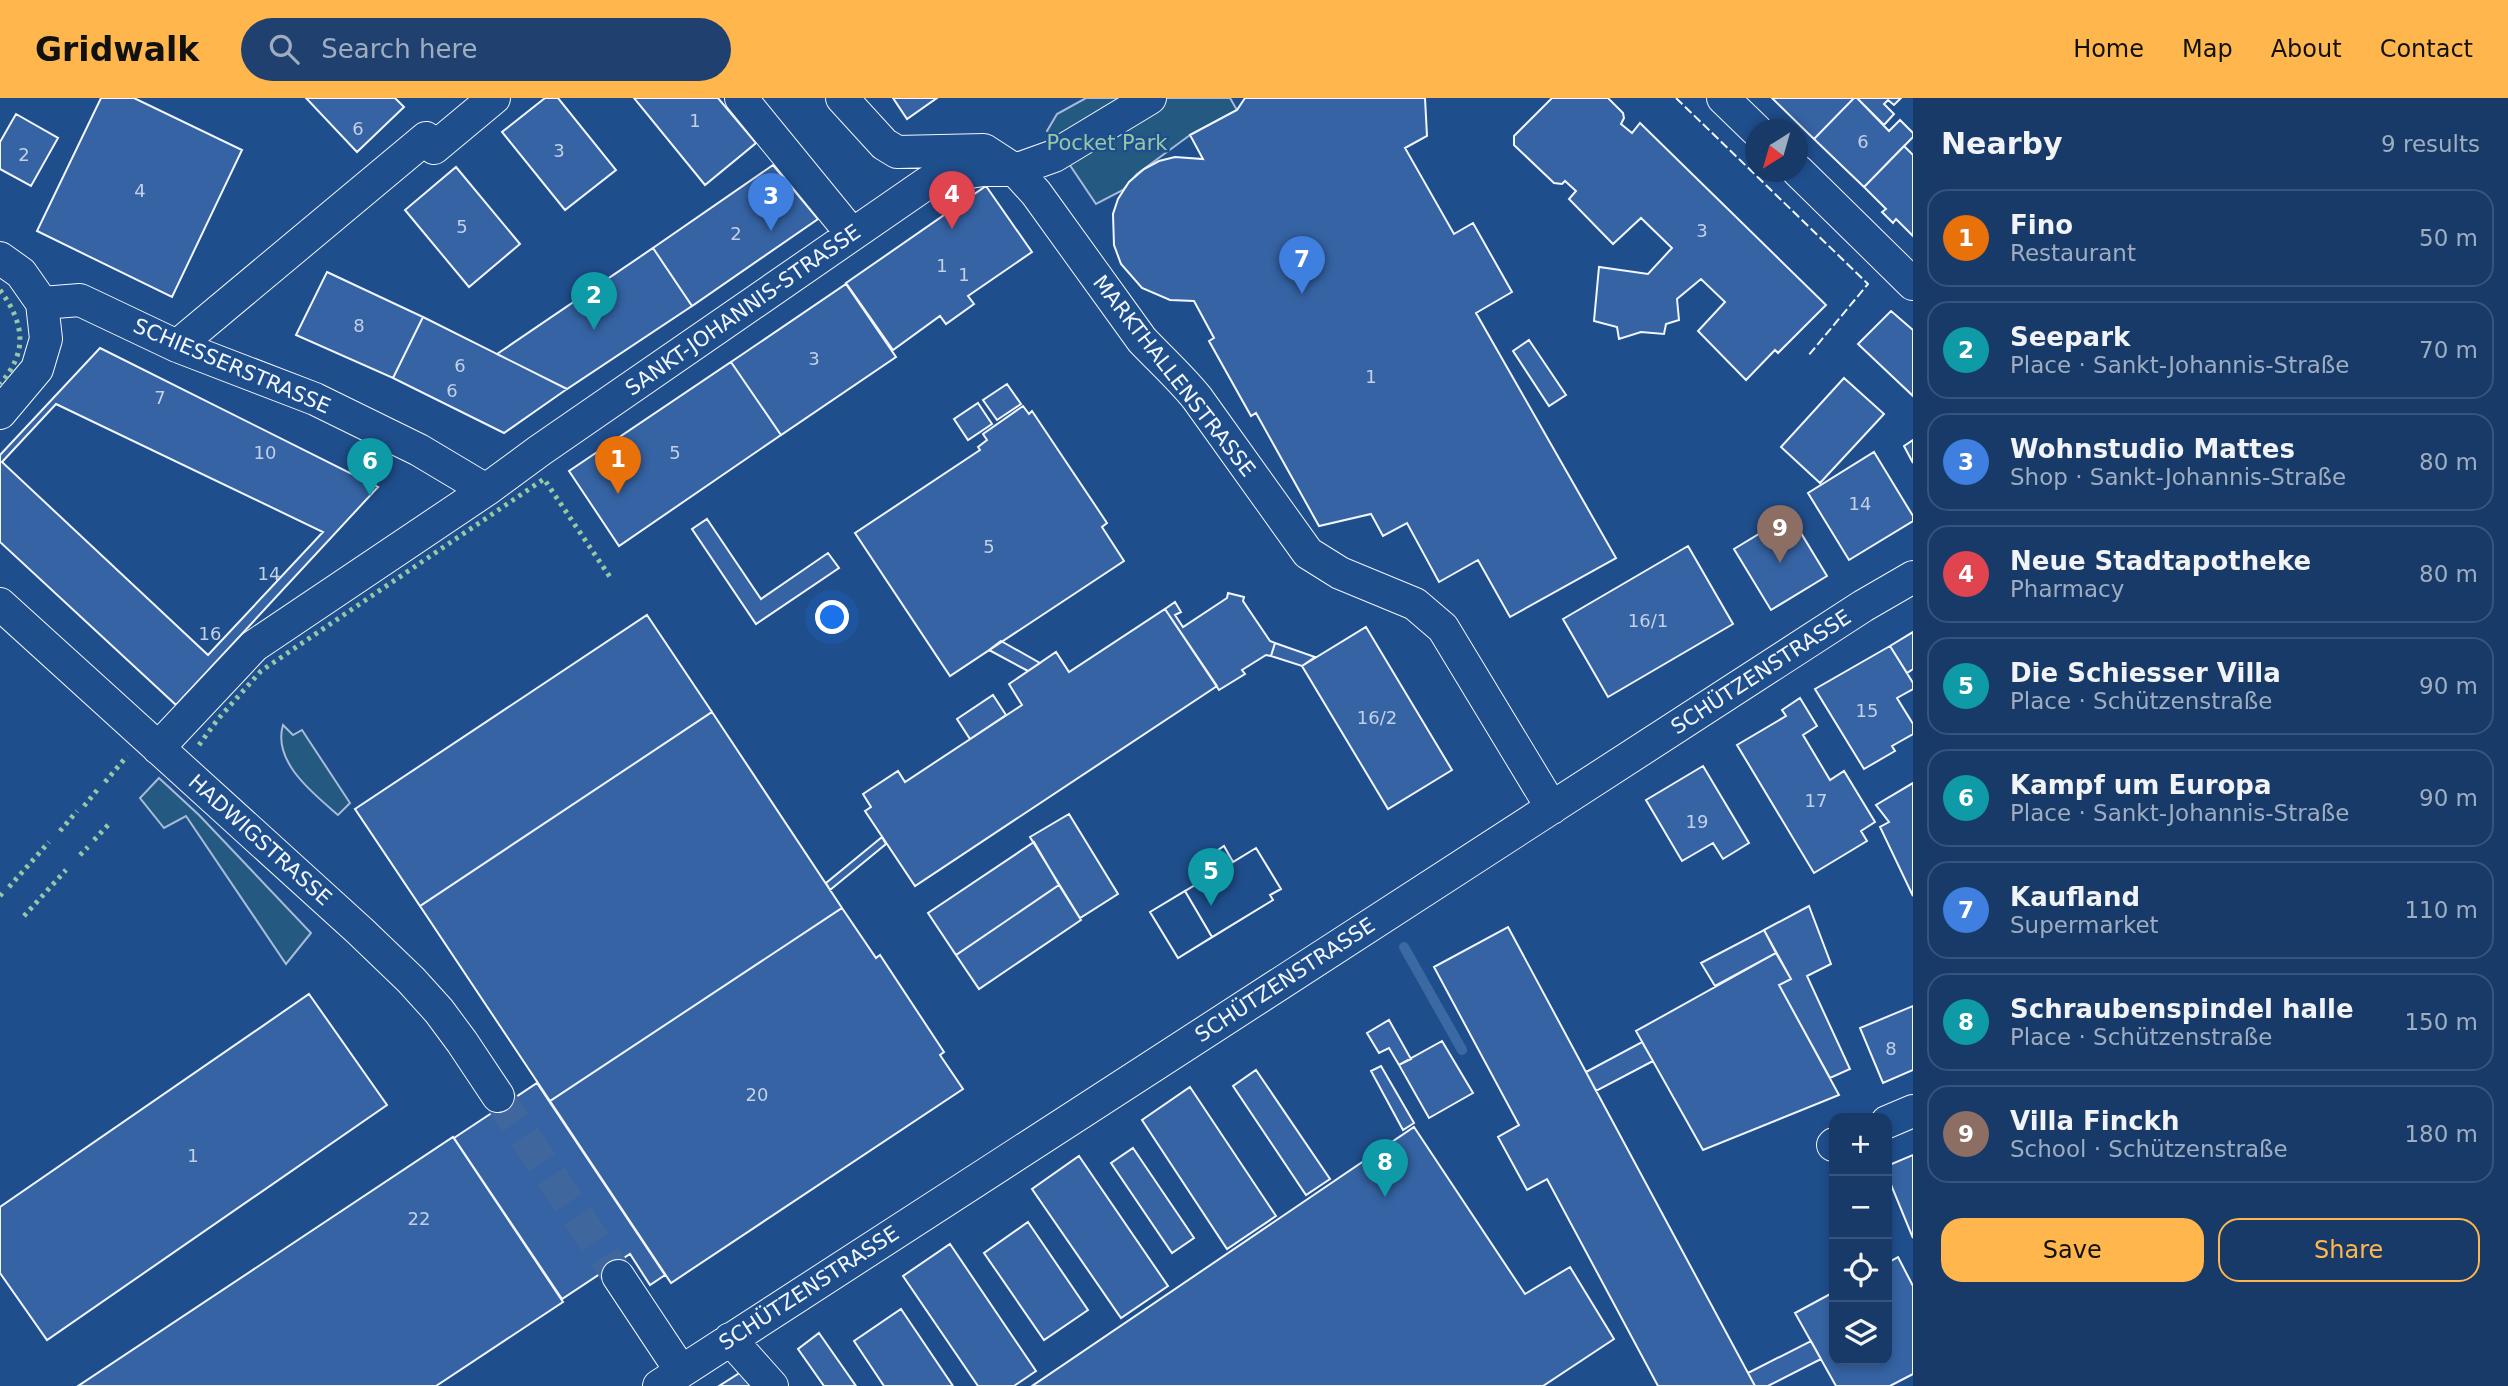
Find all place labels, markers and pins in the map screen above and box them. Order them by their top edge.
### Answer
pin: 4 [929,171,975,229]
pin: 3 [748,173,794,231]
pin: 7 [1279,236,1325,294]
pin: 2 [571,272,617,330]
pin: 1 [595,436,641,494]
pin: 6 [347,438,393,496]
pin: 9 [1757,505,1803,563]
pin: 5 [1188,848,1234,906]
pin: 8 [1362,1139,1408,1197]

